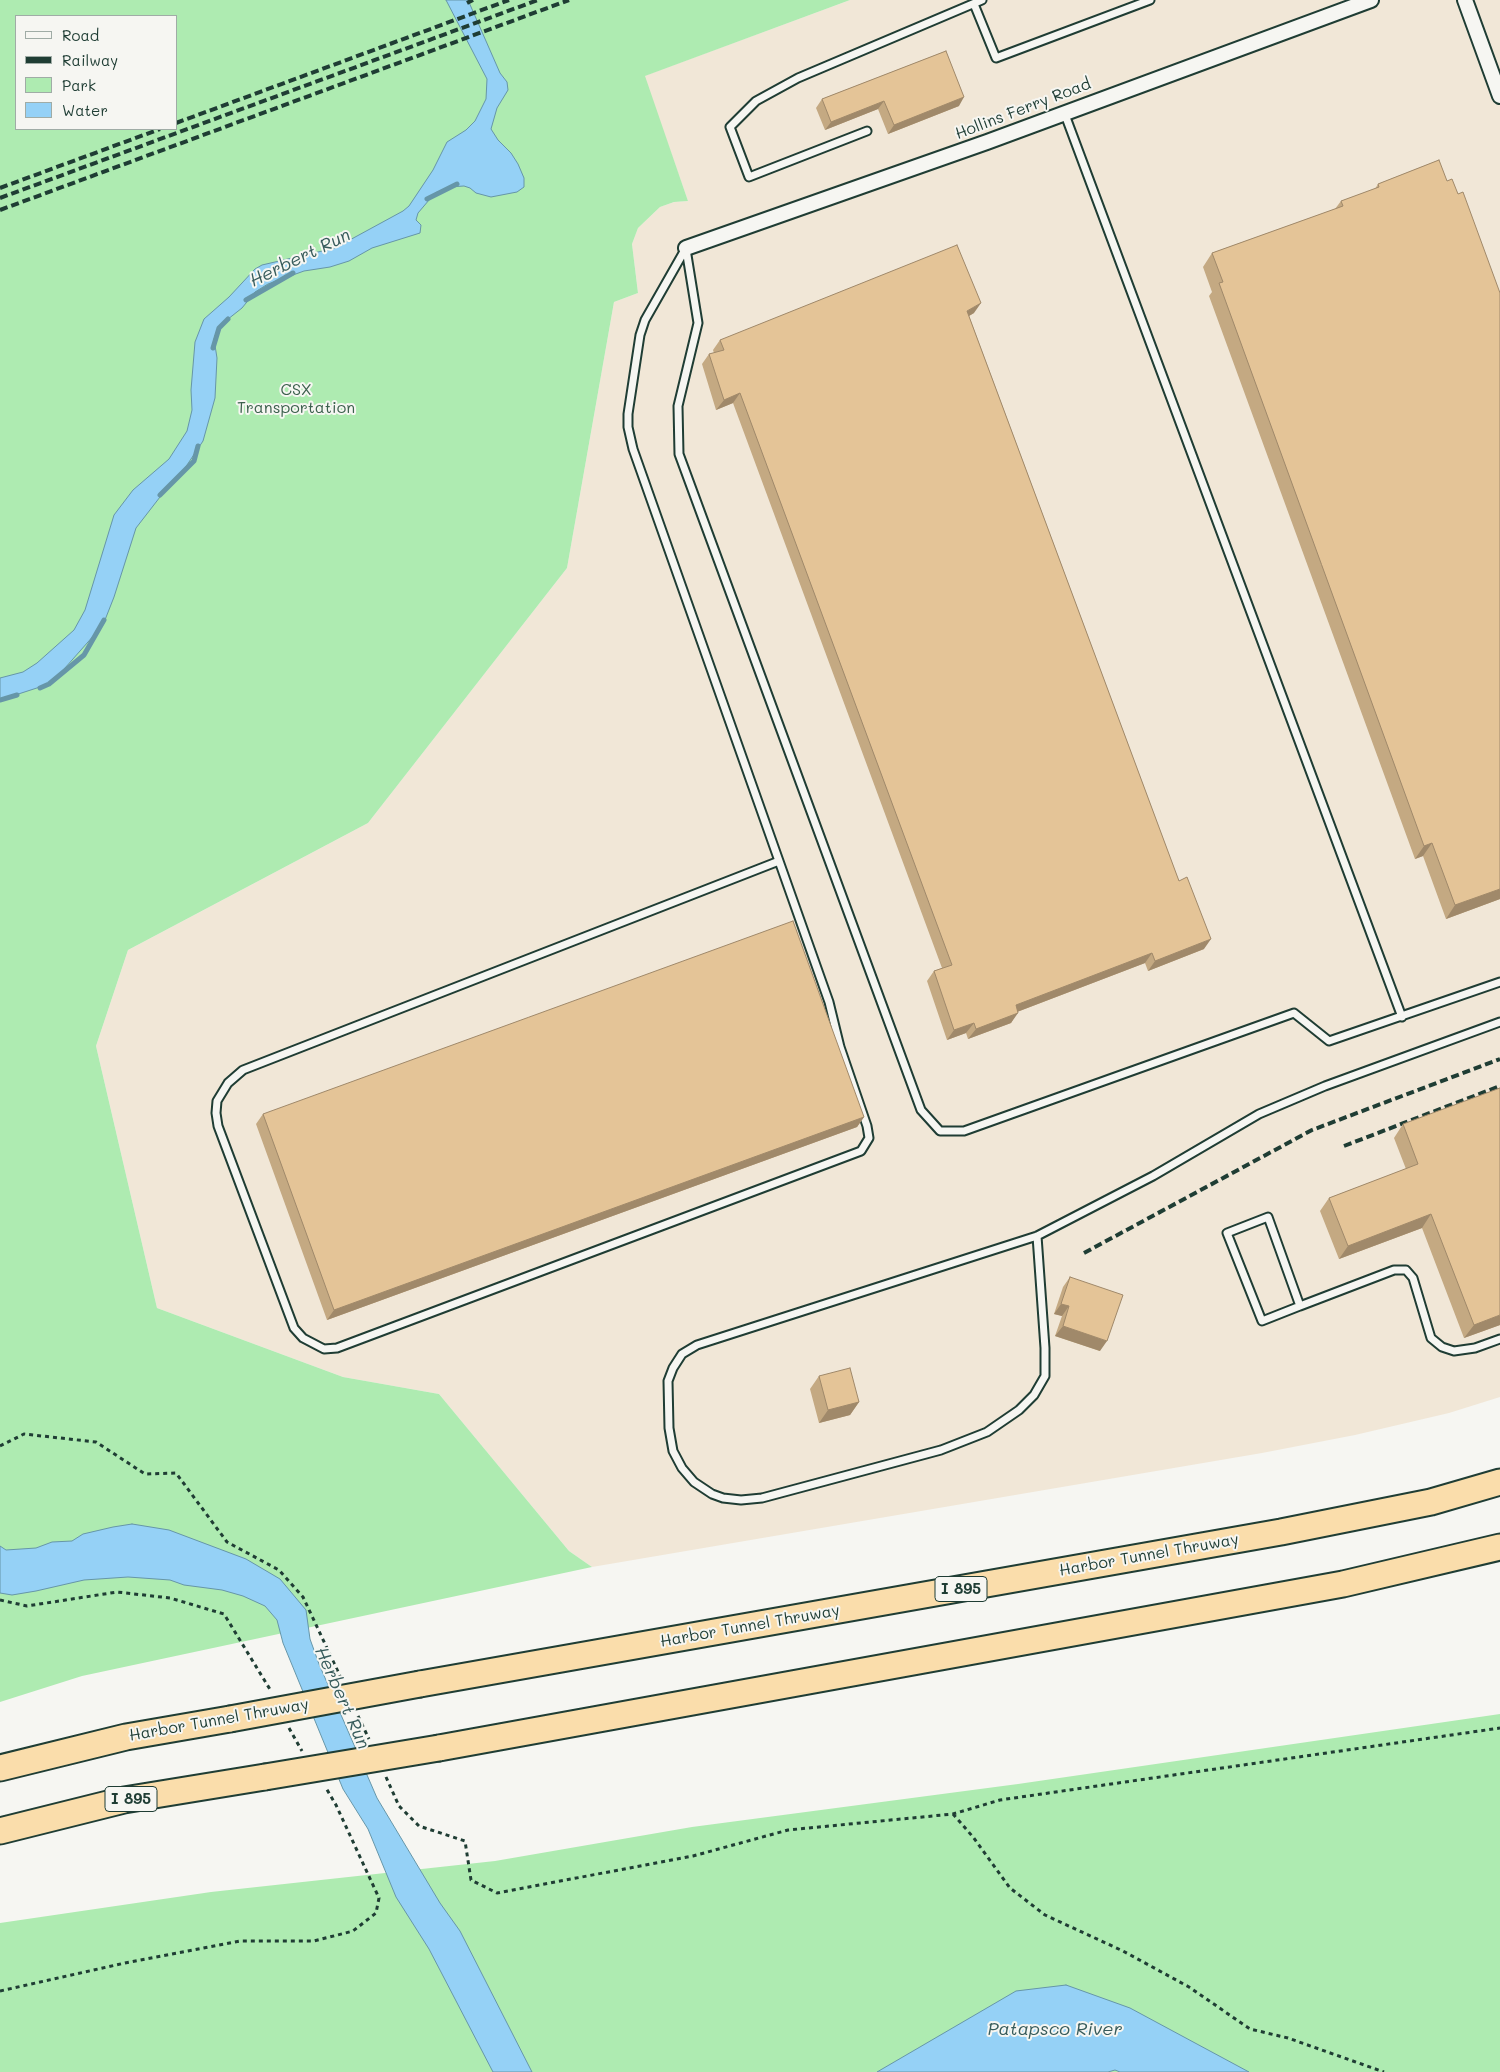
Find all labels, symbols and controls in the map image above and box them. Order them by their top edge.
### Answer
legend [15,15,178,130]
text: Road [62,25,99,45]
text: Railway [62,50,118,70]
street label: Hollins Ferry Road [952,74,1094,144]
text: Park [62,75,96,95]
text: Water [62,100,108,120]
water label: Herbert Run [246,224,354,292]
park label: CSX Transportation [237,380,355,418]
street label: Harbor Tunnel Thruway [1058,1530,1240,1580]
road number: I 895 [935,1576,987,1602]
street label: Harbor Tunnel Thruway [659,1601,841,1651]
water label: Herbert Run [310,1644,374,1752]
street label: Harbor Tunnel Thruway [128,1695,310,1745]
road number: I 895 [105,1786,157,1812]
water label: Patapsco River [988,2018,1122,2040]

